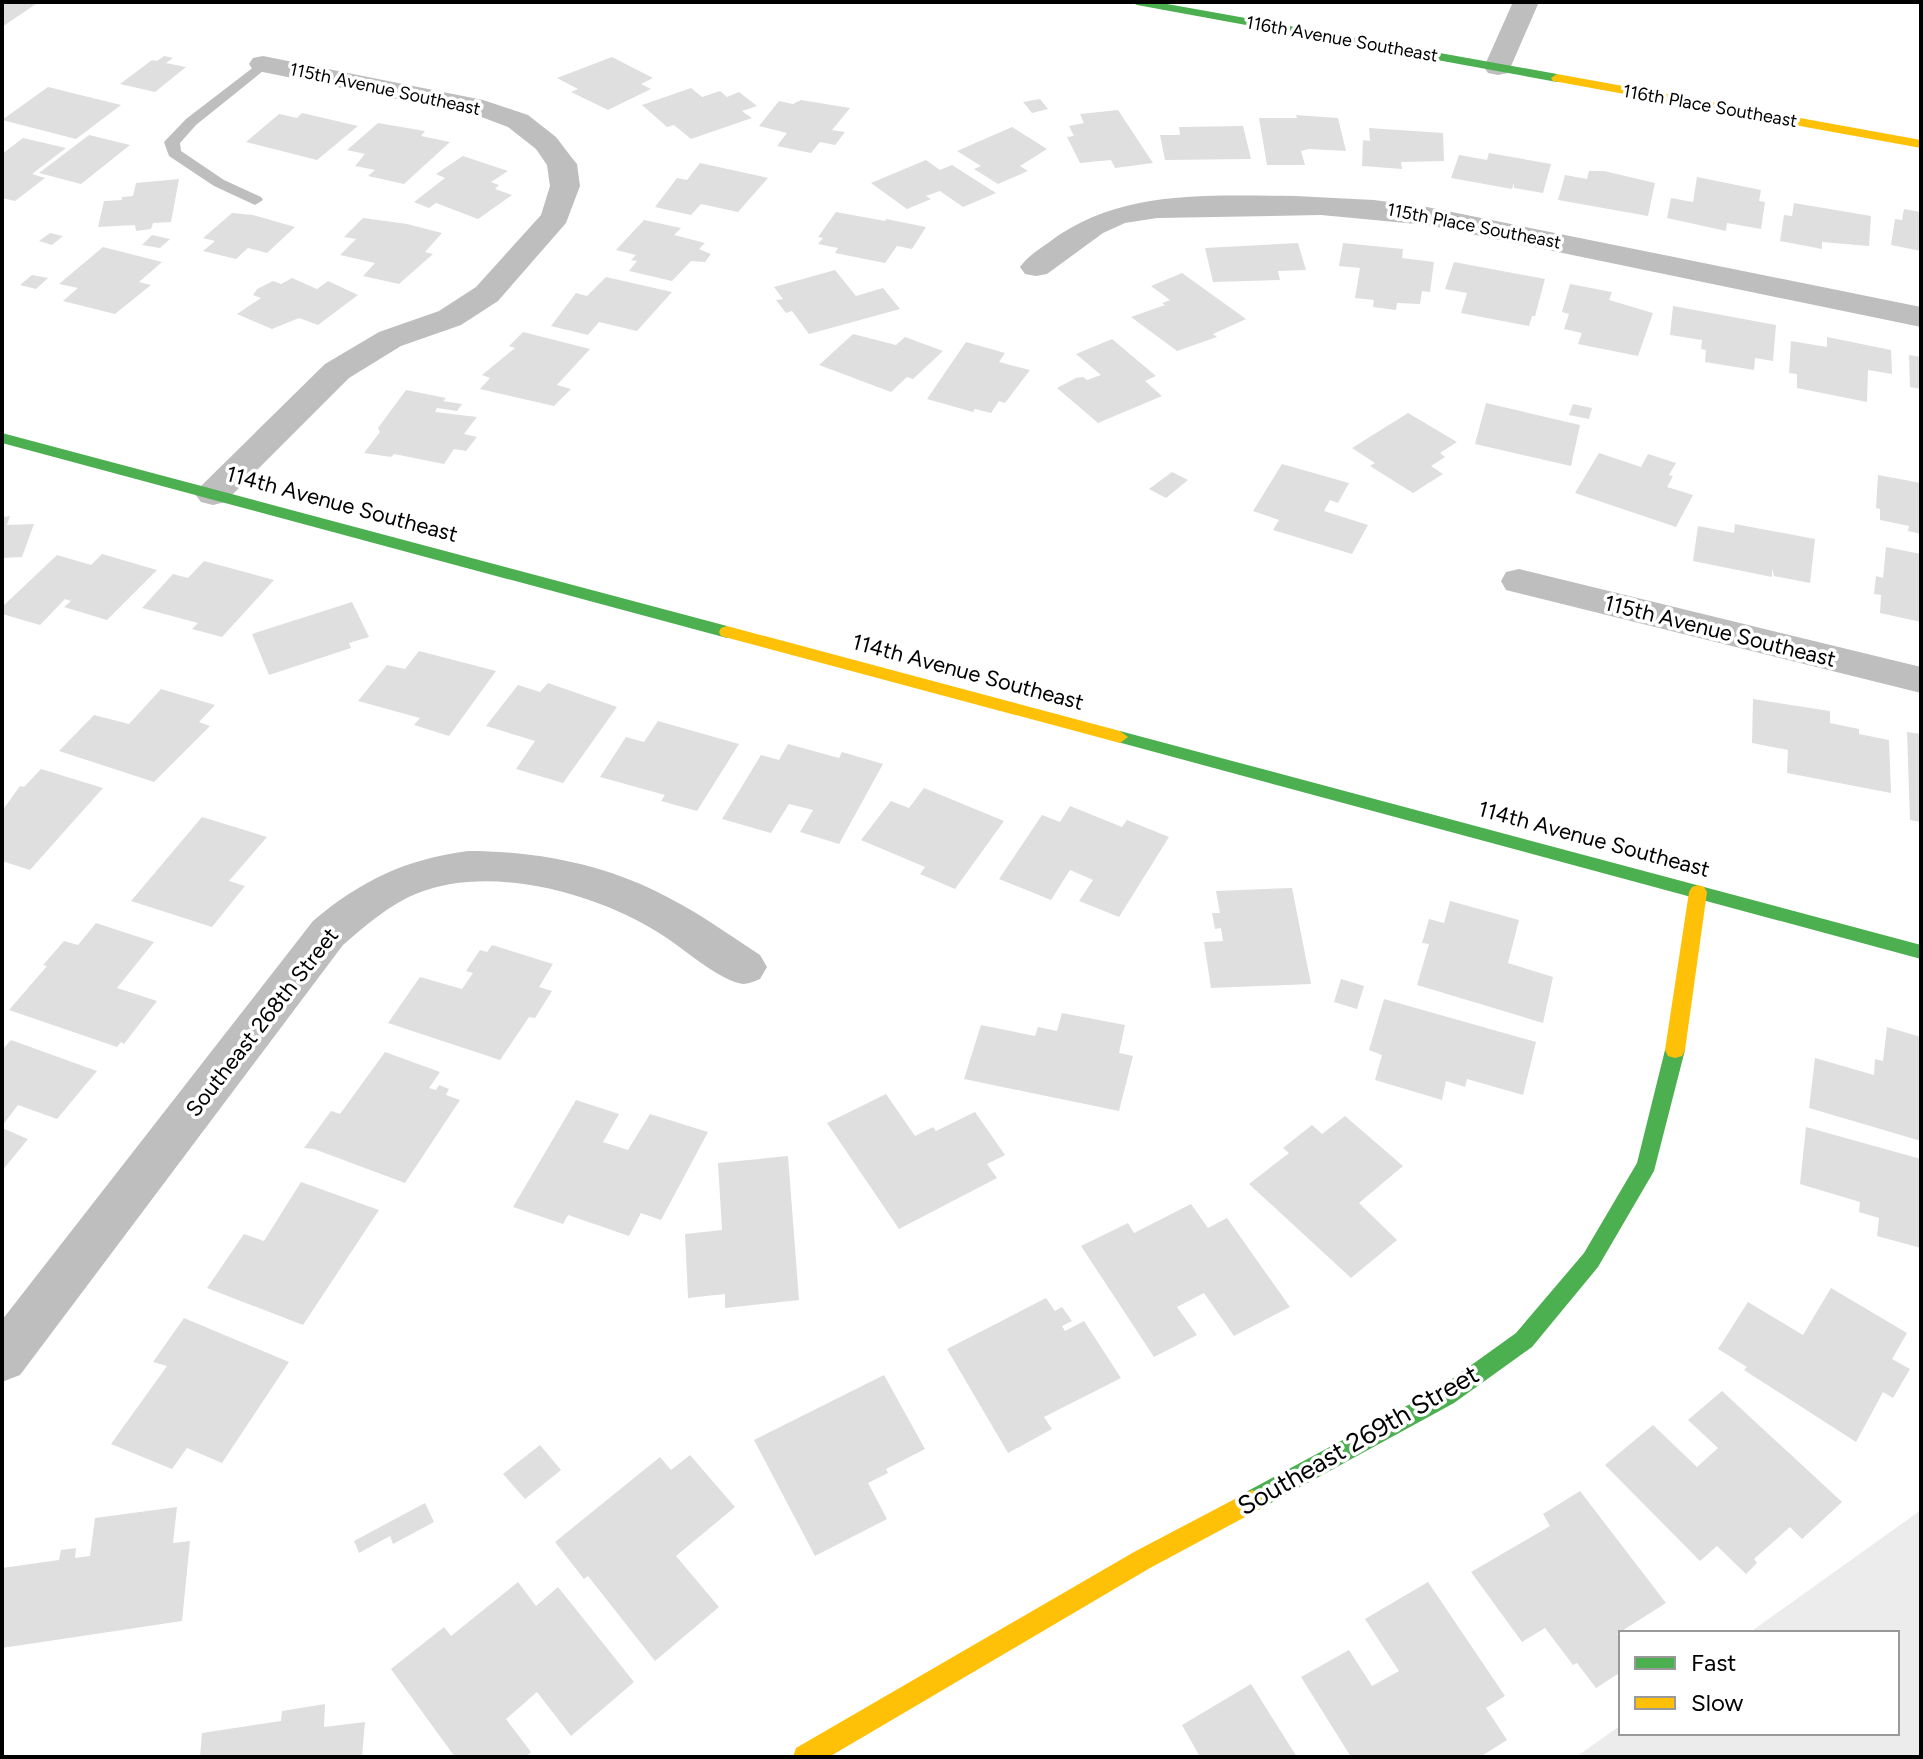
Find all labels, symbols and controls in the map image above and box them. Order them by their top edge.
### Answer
street label: 116th Avenue Southeast [1244,11,1440,67]
street label: 115th Avenue Southeast [288,58,483,120]
street label: 116th Place Southeast [1621,80,1799,132]
street label: 115th Place Southeast [1385,198,1563,254]
street label: 114th Avenue Southeast [223,460,461,548]
street label: 115th Avenue Southeast [1601,589,1839,673]
street label: 114th Avenue Southeast [849,628,1087,716]
street label: 114th Avenue Southeast [1475,795,1713,883]
street label: Southeast 268th Street [180,922,344,1122]
street label: Southeast 269th Street [1232,1358,1484,1522]
legend [1619,1631,1899,1735]
text: Fast [1691,1648,1736,1677]
text: Slow [1691,1688,1744,1717]

